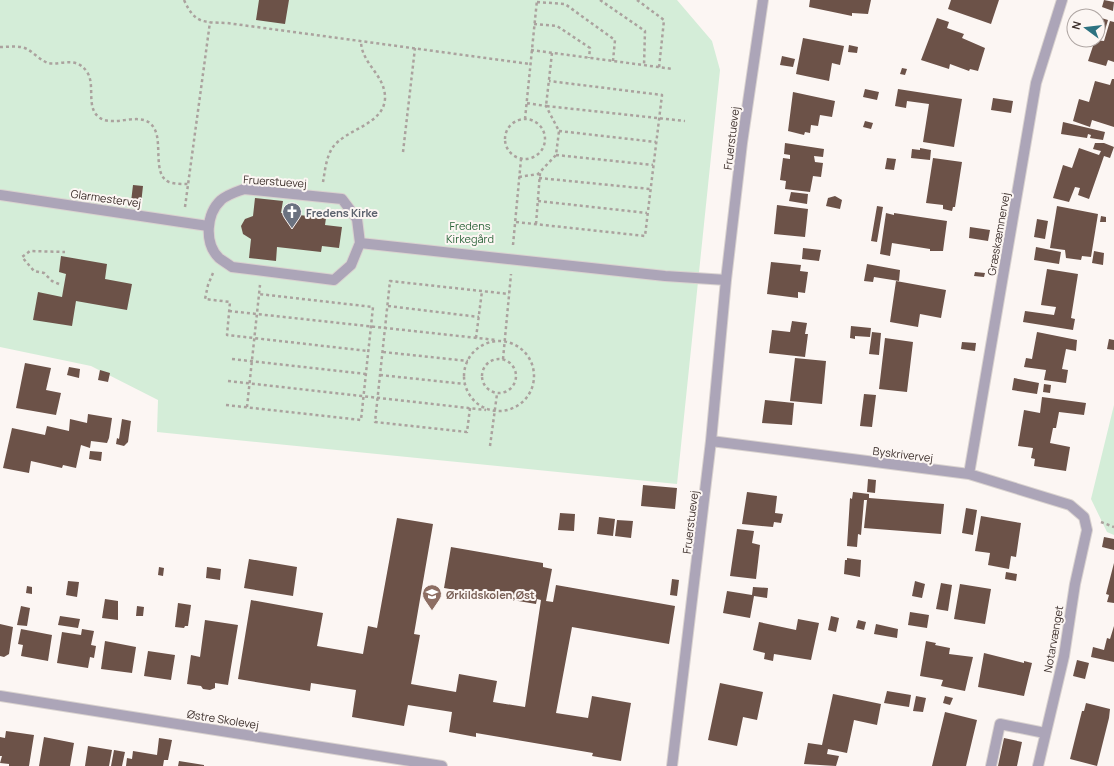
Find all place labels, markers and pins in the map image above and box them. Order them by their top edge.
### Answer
church icon: Fredens Kirke [281,201,303,229]
place label: Fredens Kirke [306,205,378,220]
school or university icon: Ørkildskolen,Øst [421,583,443,611]
place label: Ørkildskolen,Øst [446,587,535,602]

